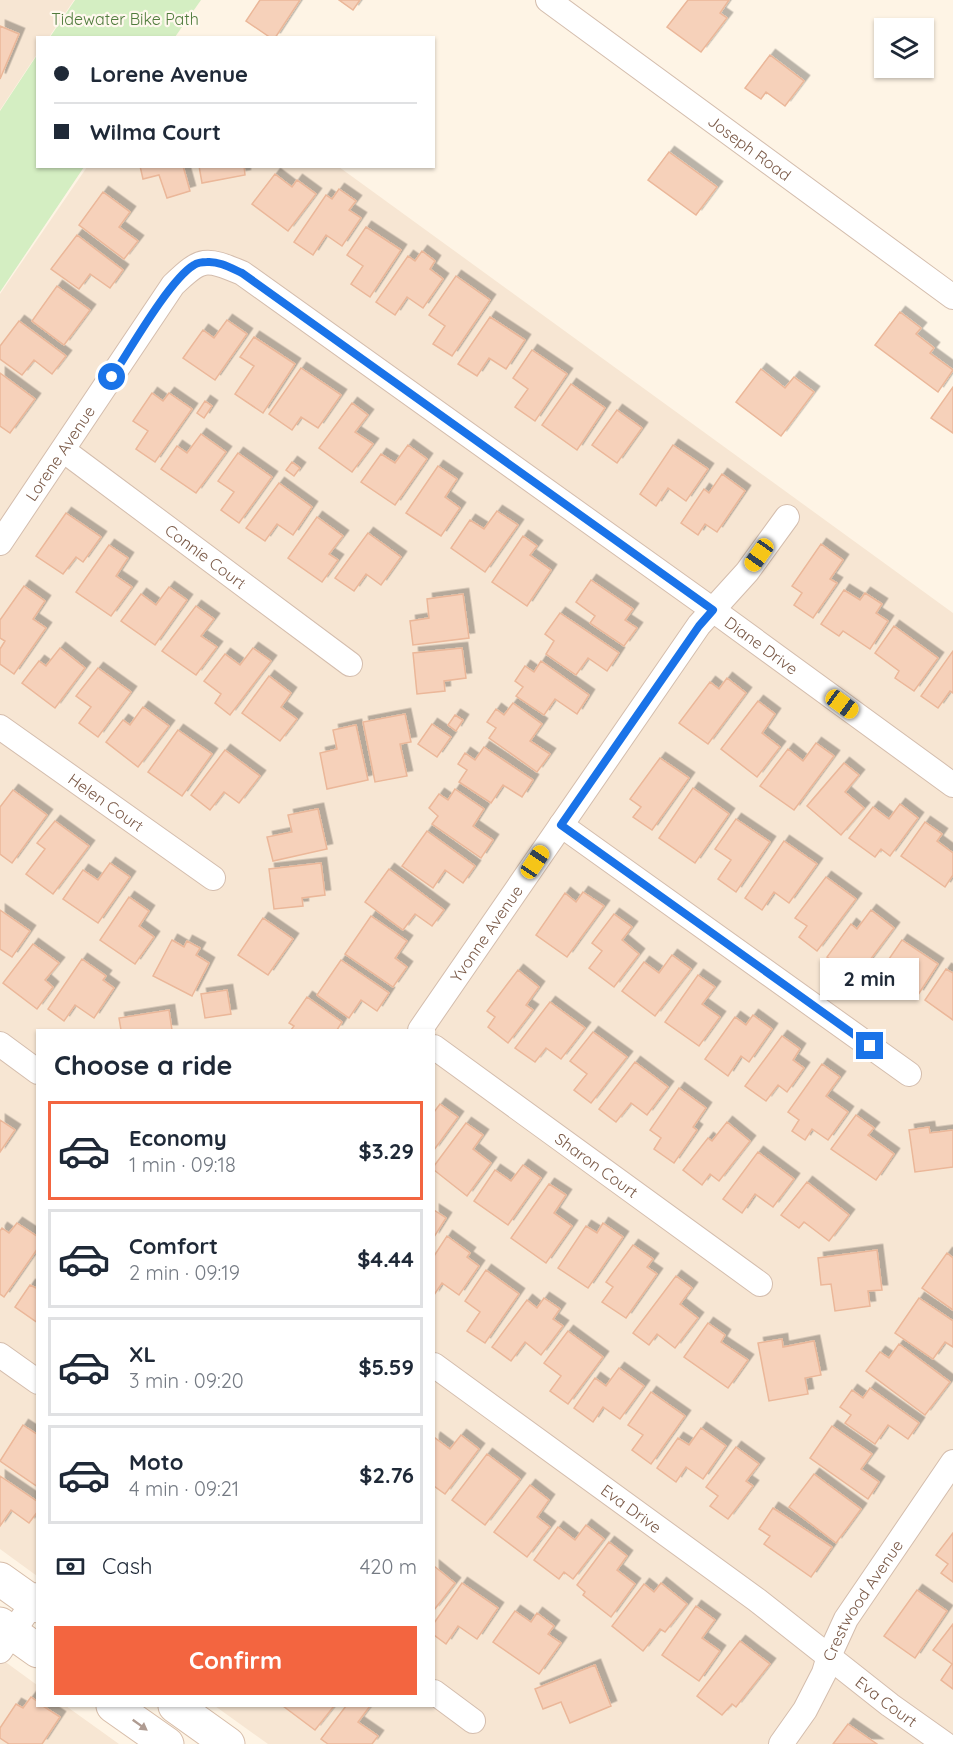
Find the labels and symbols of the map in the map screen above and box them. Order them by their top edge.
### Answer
park label: Tidewater Bike Path [51,9,199,29]
street label: Joseph Road [704,111,795,185]
route start [98,363,125,390]
street label: Lorene Avenue [21,402,99,505]
street label: Connie Court [161,520,250,593]
car [741,535,777,575]
street label: Diane Drive [721,612,802,679]
car [822,686,862,722]
street label: Helen Court [65,769,148,836]
car [517,842,553,882]
street label: Yvonne Avenue [446,881,527,986]
callout: 2 min [820,959,920,1001]
route end [856,1032,883,1059]
street label: Sharon Court [551,1128,642,1202]
street label: Eva Drive [597,1480,665,1537]
street label: Crestwood Avenue [818,1536,907,1664]
street label: Eva Court [852,1672,921,1731]
one-way arrow [131,1719,147,1731]

